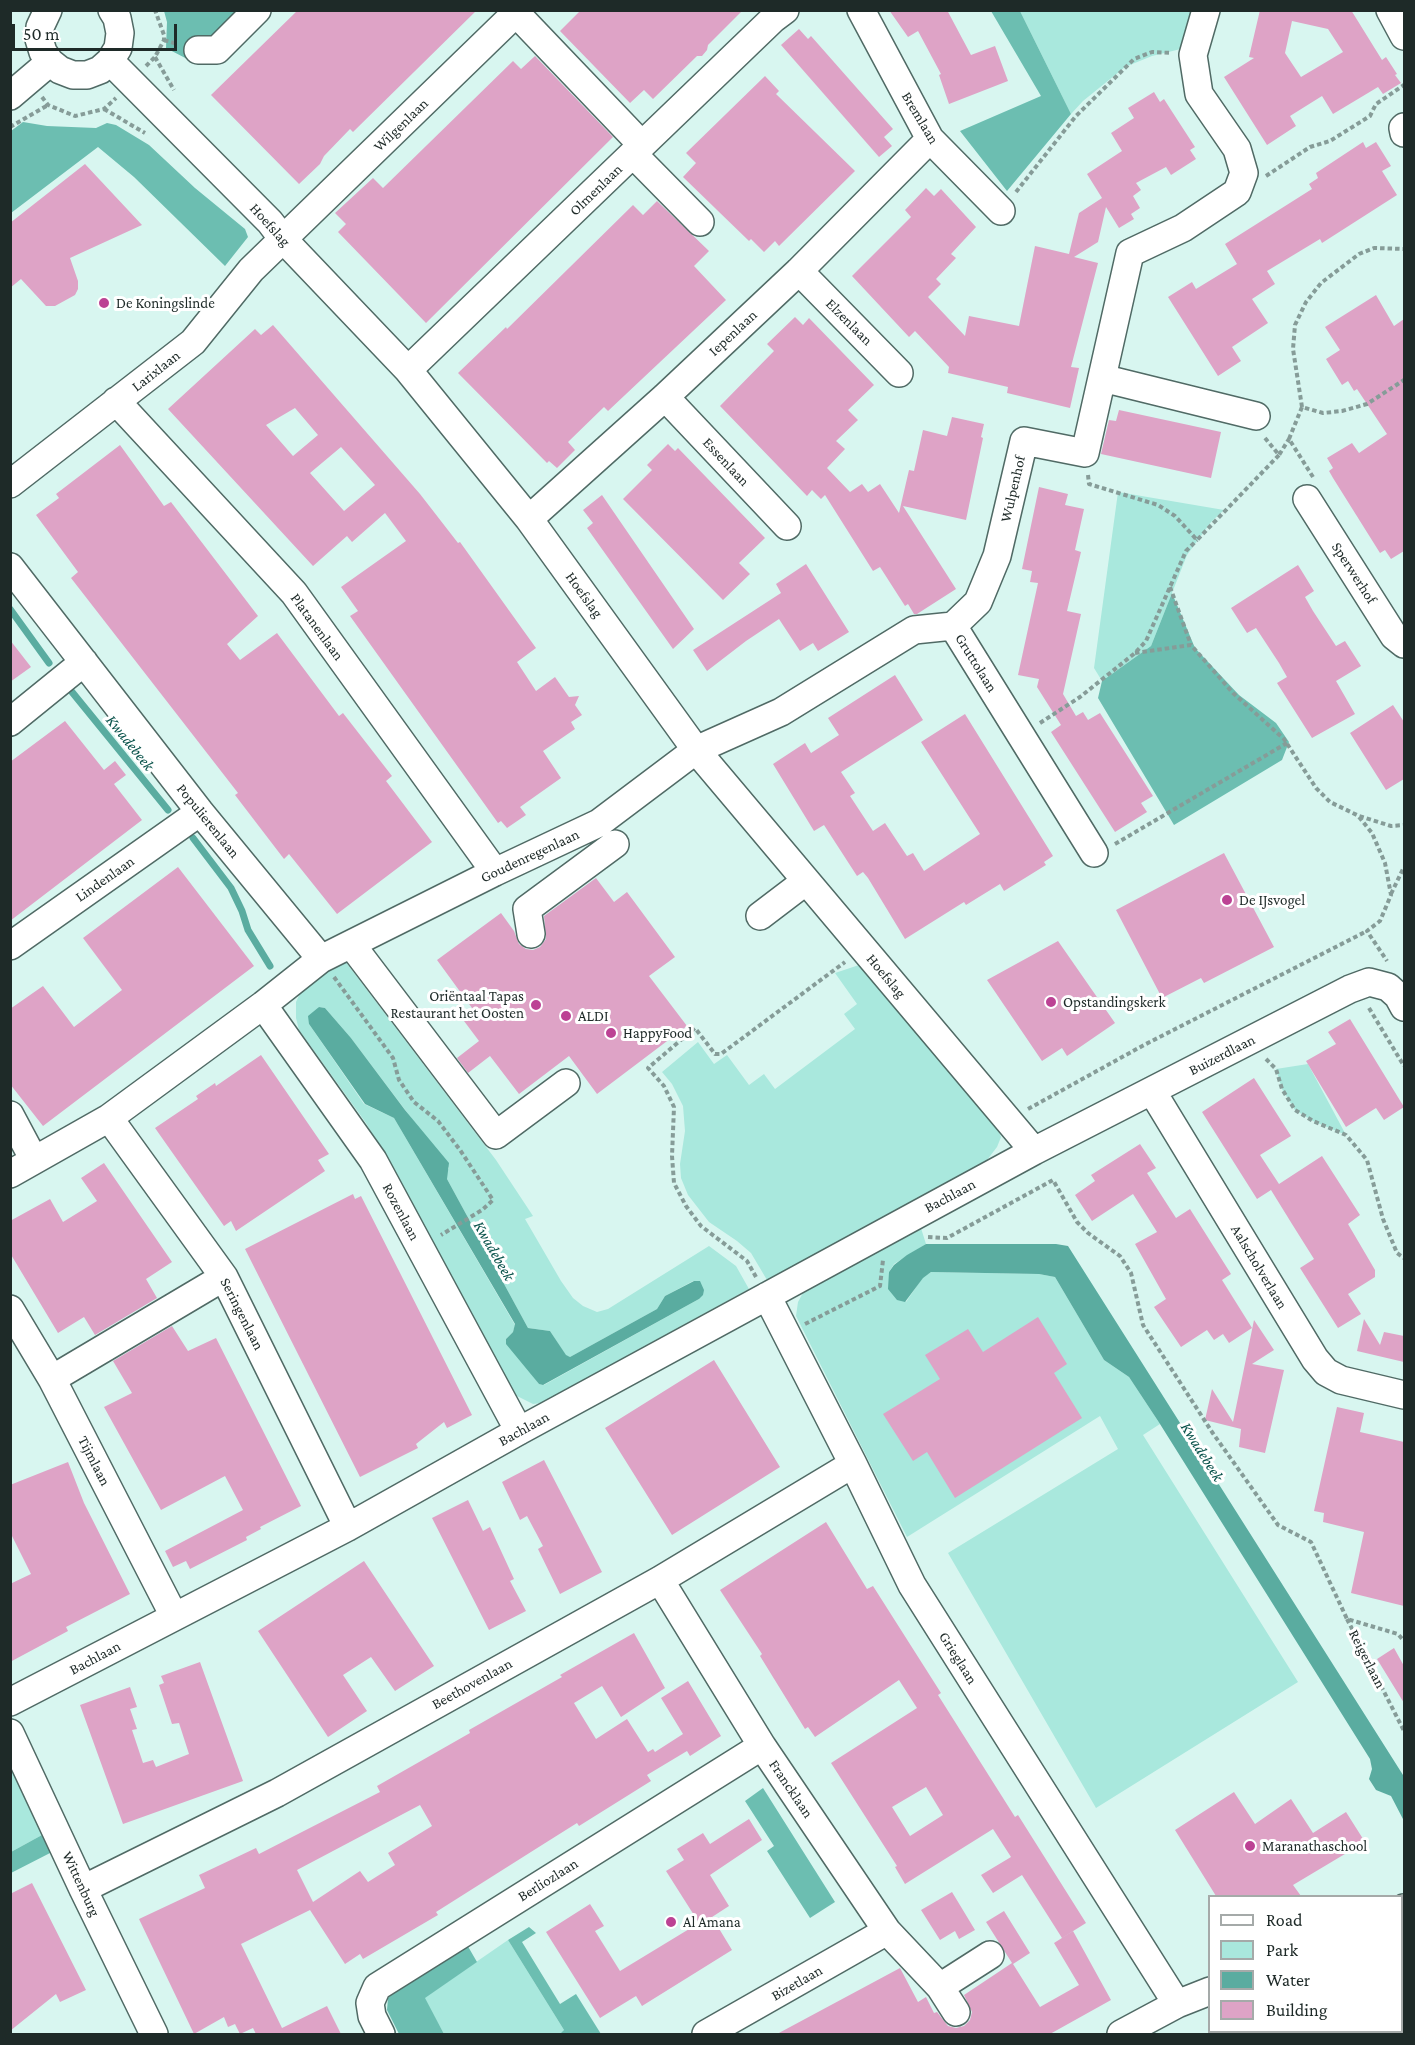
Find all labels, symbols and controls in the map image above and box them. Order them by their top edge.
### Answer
scale bar [15,12,180,50]
text: 50 m [23,24,60,44]
street label: Bremlaan [897,89,943,147]
street label: Wilgenlaan [370,95,432,155]
street label: Olmenlaan [566,160,626,220]
street label: Hoefslag [246,200,294,250]
place label: De Koningslinde [116,294,215,312]
street label: Elzenlaan [822,295,876,349]
marker: De Koningslinde [97,296,111,310]
street label: Iepenlaan [705,306,761,360]
street label: Larixlaan [128,346,184,396]
street label: Essenlaan [699,434,753,490]
street label: Wulpenhof [997,454,1029,524]
street label: Sperwerhof [1328,539,1380,607]
street label: Hoefslag [561,569,607,621]
street label: Platanenlaan [287,590,347,664]
street label: Gruttolaan [951,630,1001,696]
water label: Kwadebeek [102,711,158,775]
street label: Populierenlaan [173,780,243,862]
street label: Goudenregenlaan [478,825,582,887]
street label: Lindenlaan [72,852,138,906]
place label: De IJsvogel [1239,891,1305,909]
marker: De IJsvogel [1220,893,1234,907]
street label: Hoefslag [862,950,910,1002]
place label: Oriëntaal Tapas Restaurant het Oosten [390,987,524,1022]
place label: Opstandingskerk [1063,993,1166,1011]
marker: Opstandingskerk [1044,995,1058,1009]
marker: Oriëntaal Tapas Restaurant het Oosten [529,998,543,1012]
place label: ALDI [578,1007,609,1025]
marker: ALDI [559,1009,573,1023]
place label: HappyFood [623,1024,692,1042]
marker: HappyFood [604,1026,618,1040]
street label: Buizerdlaan [1186,1031,1258,1079]
street label: Bachlaan [921,1175,979,1217]
street label: Rozenlaan [378,1180,424,1244]
water label: Kwadebeek [469,1218,519,1284]
street label: Aalscholverlaan [1227,1221,1291,1313]
street label: Seringenlaan [216,1275,268,1353]
street label: Bachlaan [495,1408,553,1450]
water label: Kwadebeek [1176,1419,1228,1485]
street label: Tijmlaan [74,1433,114,1489]
street label: Reigerlaan [1345,1627,1389,1691]
street label: Grieglaan [935,1628,981,1688]
street label: Bachlaan [66,1637,124,1679]
street label: Beethovenlaan [429,1655,515,1713]
street label: Francklaan [765,1756,817,1822]
place label: Maranathaschool [1262,1837,1367,1855]
marker: Maranathaschool [1243,1839,1257,1853]
street label: Wittenburg [58,1849,104,1919]
street label: Berliozlaan [515,1854,581,1906]
legend [1208,1895,1403,2033]
text: Road [1266,1910,1303,1930]
place label: Al Amana [683,1913,741,1931]
marker: Al Amana [664,1915,678,1929]
text: Park [1266,1940,1298,1960]
street label: Bizetlaan [768,1961,826,2005]
text: Water [1266,1970,1310,1990]
text: Building [1266,2000,1327,2020]

